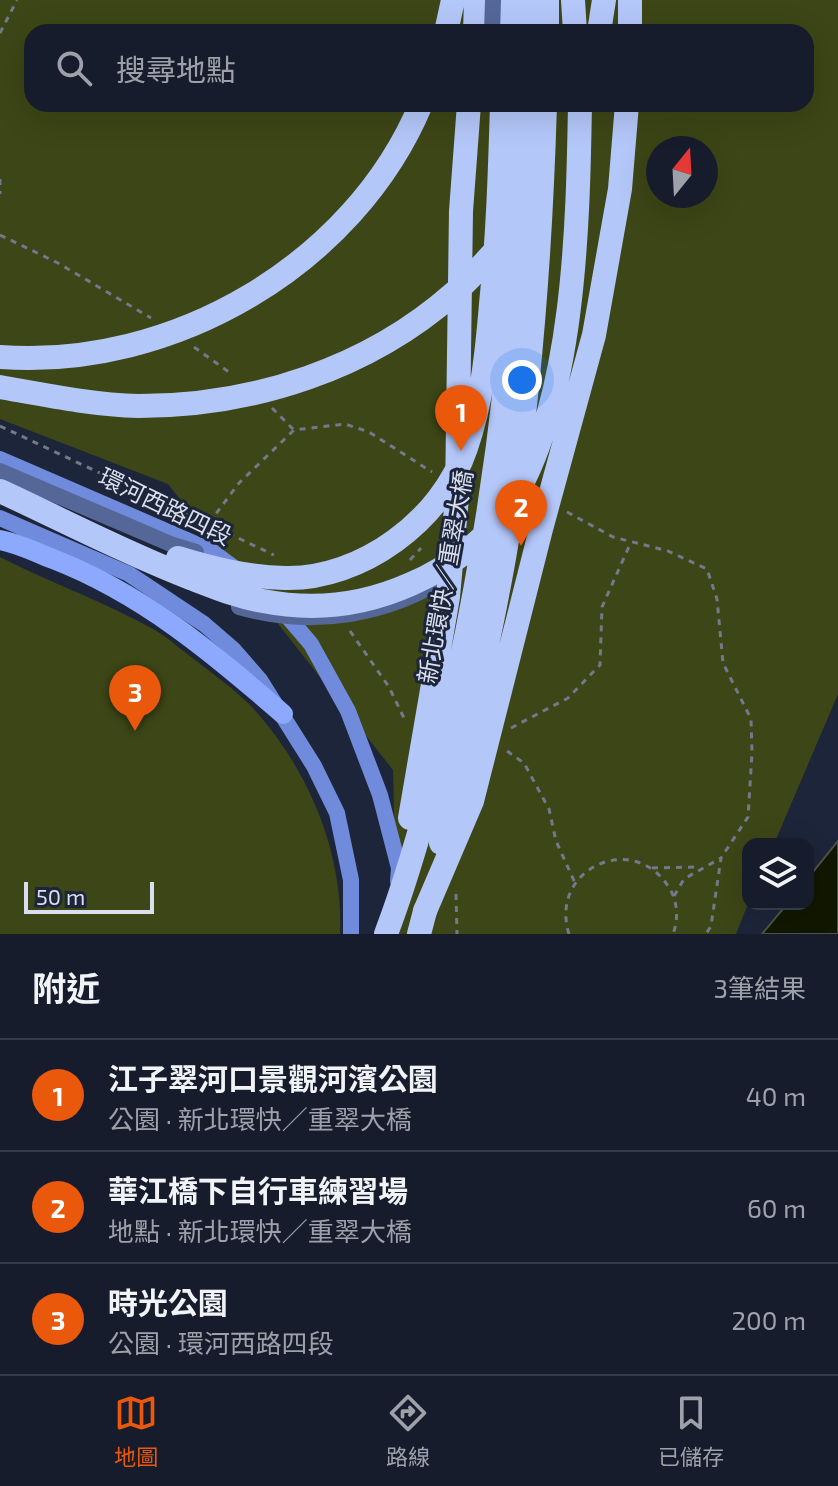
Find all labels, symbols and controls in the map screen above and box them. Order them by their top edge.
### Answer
search box [24,24,814,112]
icon: search [52,46,96,90]
text: 搜尋地點 [116,51,236,87]
north arrow [646,136,718,208]
your location [502,360,542,400]
pin: 1 [435,385,487,451]
street label: 環河西路四段 [95,461,237,550]
street label: 新北環快／重翠大橋 [411,468,478,686]
pin: 2 [495,480,547,546]
pin: 3 [109,665,161,731]
map controls [742,838,814,910]
button: layers [742,838,814,910]
scale bar [24,878,154,914]
text: 50 m [36,883,85,909]
text: 附近 [32,967,100,1008]
text: 3筆結果 [714,972,806,1003]
text: 江子翠河口景觀河濱公園 [108,1060,438,1096]
text: 1 [52,1080,64,1111]
text: 40 m [746,1080,806,1111]
text: 公園 · 新北環快／重翠大橋 [108,1103,412,1134]
text: 華江橋下自行車練習場 [108,1172,408,1208]
text: 2 [50,1192,66,1223]
text: 60 m [747,1192,806,1223]
text: 地點 · 新北環快／重翠大橋 [108,1215,412,1246]
text: 時光公園 [108,1284,228,1320]
text: 3 [51,1304,65,1335]
text: 200 m [731,1304,806,1335]
text: 公園 · 環河西路四段 [108,1327,334,1358]
tab: 地圖 [114,1391,158,1471]
tab: 路線 [386,1391,430,1471]
tab: 已儲存 [658,1391,724,1471]

